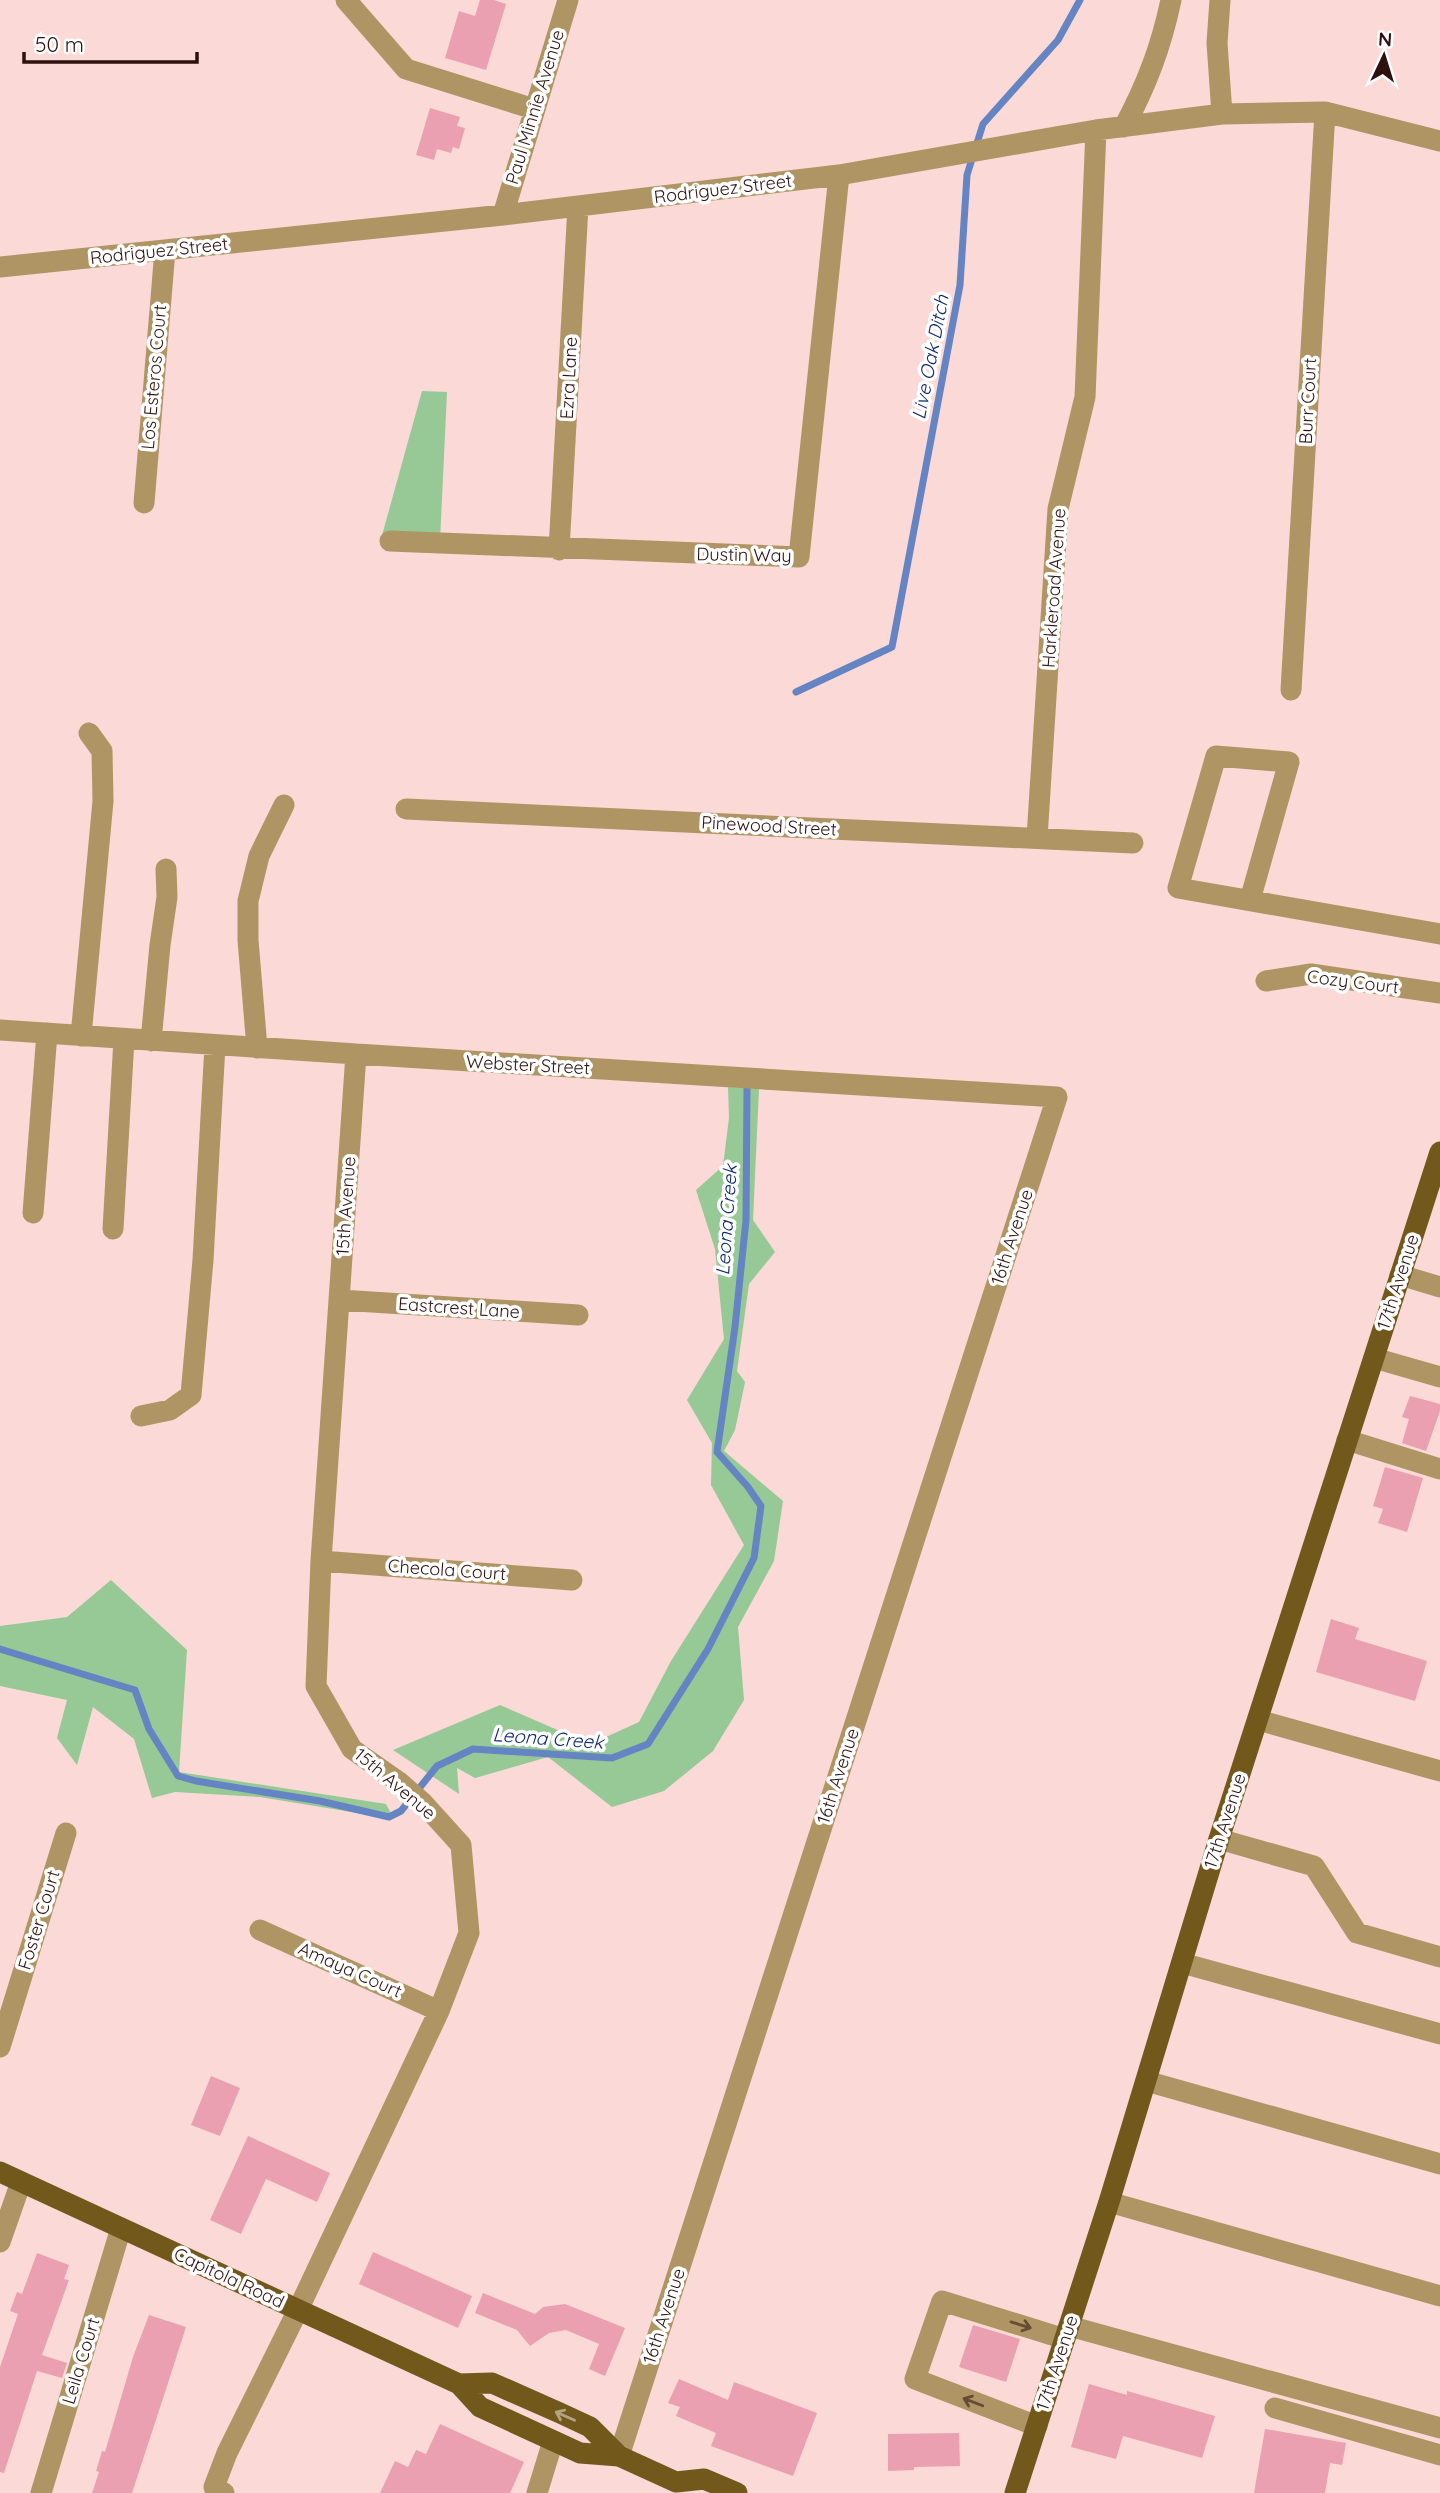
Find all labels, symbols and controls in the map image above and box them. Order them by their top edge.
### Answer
scale bar [24,21,198,65]
north arrow [1349,21,1419,91]
street label: Paul Minnie Avenue [500,27,569,187]
text: N [1377,27,1393,51]
text: 50 m [35,31,84,57]
street label: Rodriguez Street [653,169,793,208]
street label: Rodriguez Street [89,232,229,269]
water label: Live Oak Ditch [906,292,954,421]
street label: Los Esteros Court [136,304,171,450]
street label: Ezra Lane [555,336,582,420]
street label: Burr Court [1294,357,1321,445]
street label: Harkleroad Avenue [1036,507,1071,669]
street label: Dustin Way [696,542,792,567]
street label: Pinewood Street [701,810,837,841]
street label: Cozy Court [1306,964,1400,999]
street label: Webster Street [466,1050,590,1079]
street label: 15th Avenue [331,1156,360,1256]
water label: Leona Creek [710,1162,742,1276]
street label: 16th Avenue [985,1186,1038,1288]
street label: 17th Avenue [1371,1231,1424,1332]
street label: Eastcrest Lane [397,1292,521,1323]
street label: Checola Court [387,1554,507,1585]
water label: Leona Creek [492,1722,606,1754]
street label: 16th Avenue [811,1725,864,1827]
street label: 15th Avenue [350,1743,441,1824]
street label: 17th Avenue [1198,1770,1251,1871]
street label: Foster Court [12,1867,65,1973]
street label: Amaya Court [295,1936,406,2003]
street label: Capitola Road [170,2242,288,2313]
street label: 16th Avenue [637,2265,690,2367]
street label: 17th Avenue [1030,2312,1083,2413]
street label: Leila Court [56,2315,105,2407]
one-way arrow [1009,2320,1031,2333]
one-way arrow [963,2394,985,2407]
one-way arrow [555,2409,577,2422]

